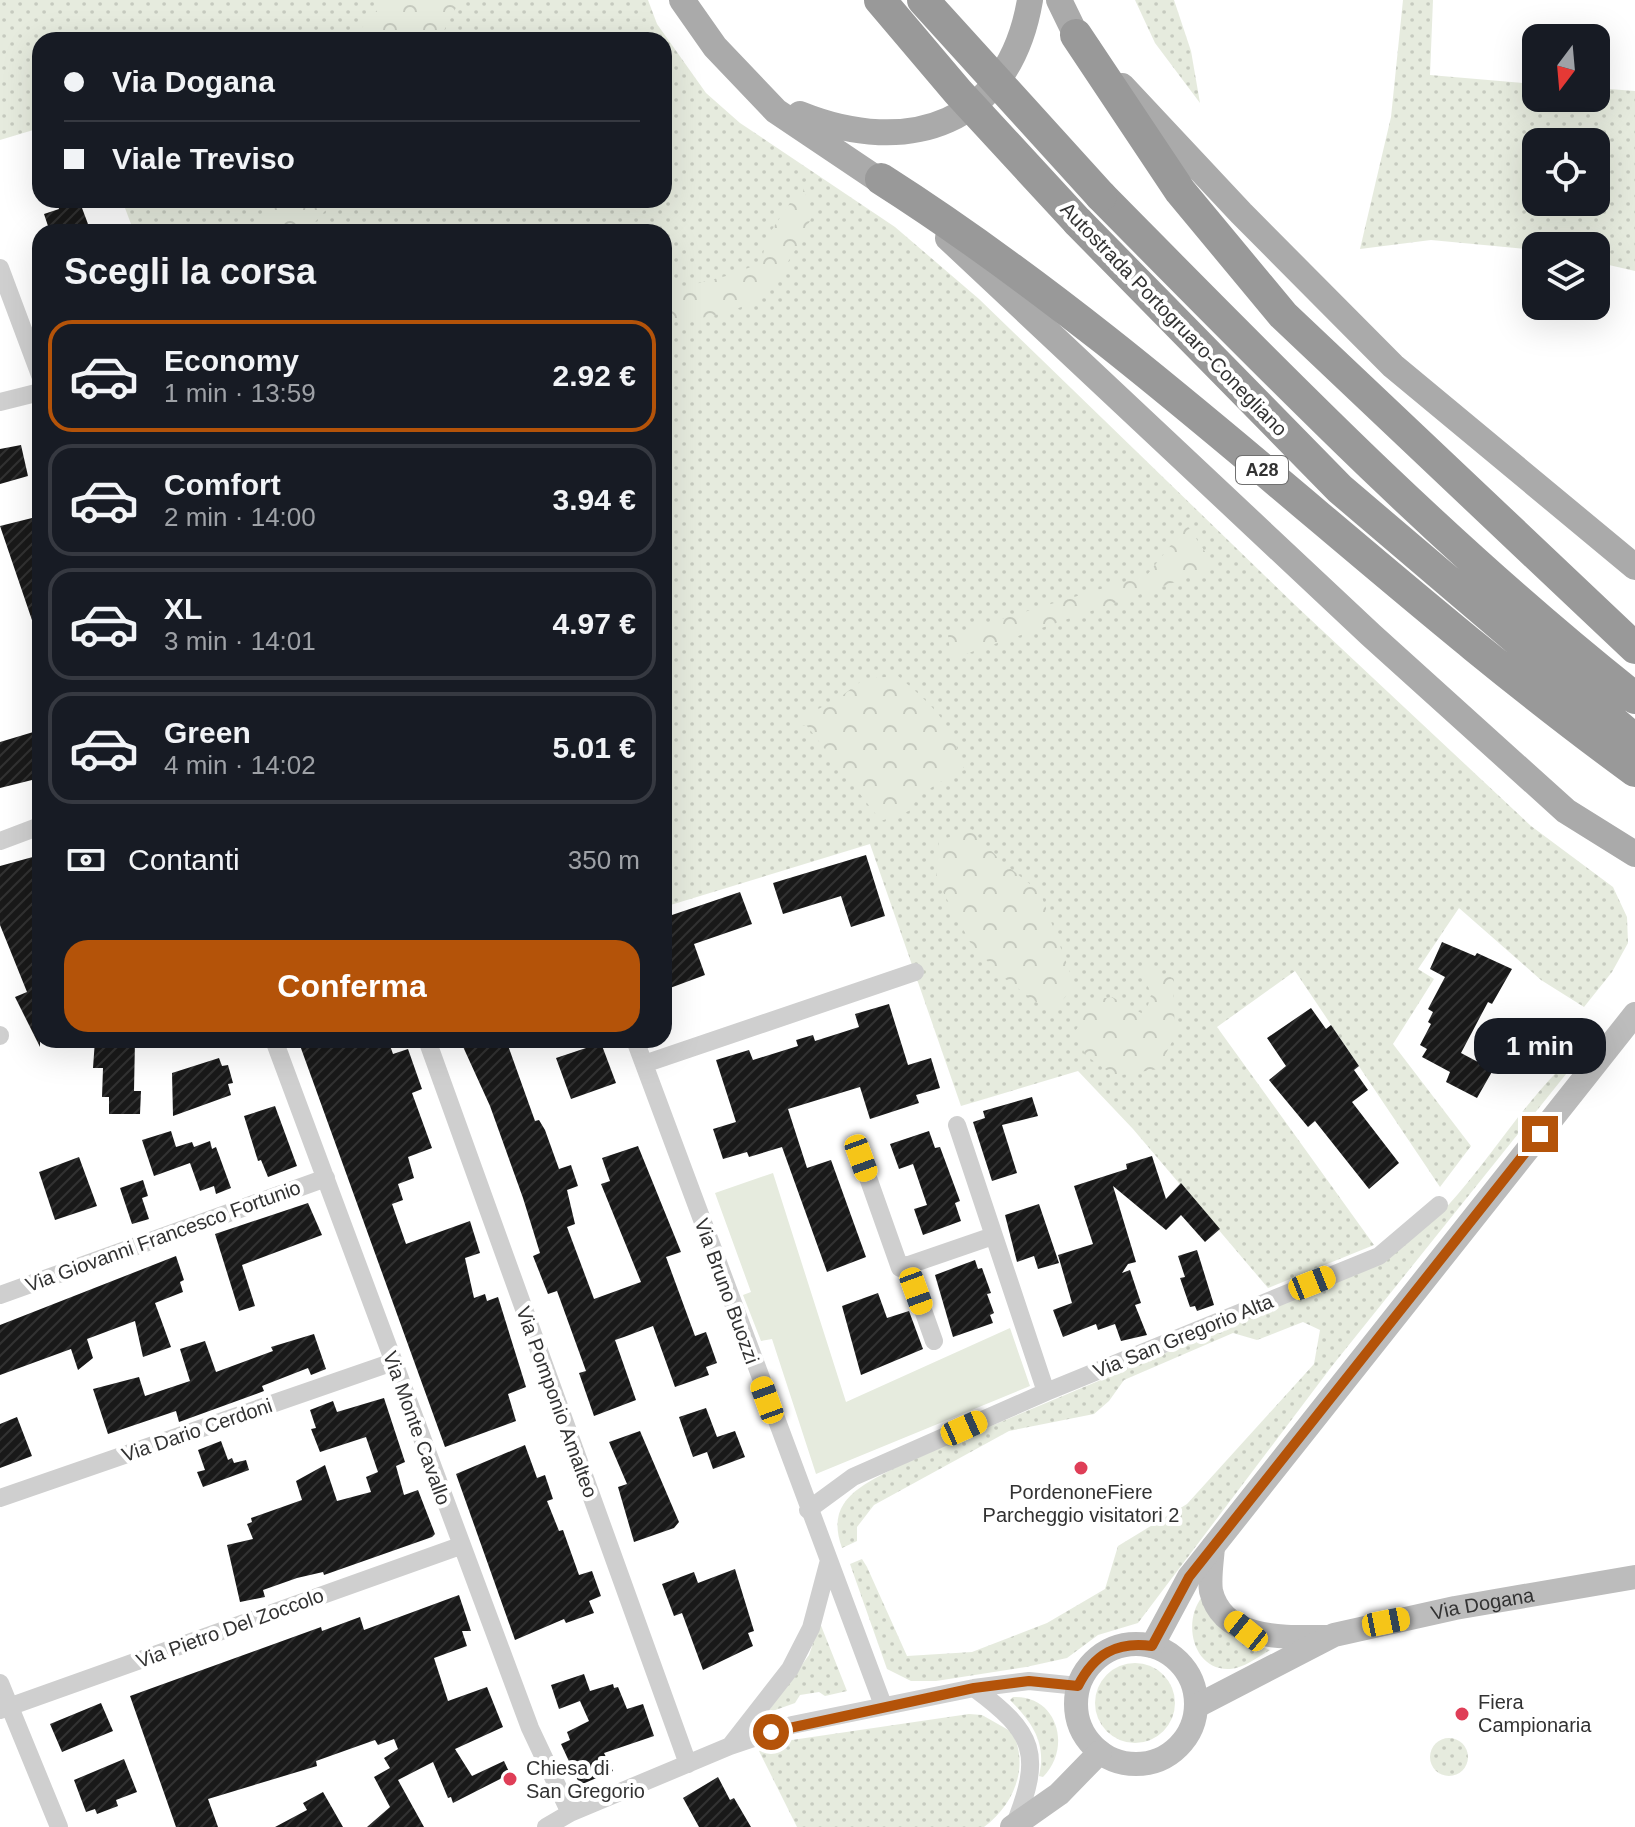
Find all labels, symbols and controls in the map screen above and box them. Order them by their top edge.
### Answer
north arrow [1522,24,1610,112]
map controls [1522,24,1610,320]
text: Via Dogana [112,65,275,98]
button: locate [1522,128,1610,216]
text: Viale Treviso [112,142,295,175]
street label: Autostrada Portogruaro-Conegliano [1056,198,1292,440]
button: layers [1522,232,1610,320]
text: Scegli la corsa [64,251,316,292]
icon: car [68,340,140,412]
text: Economy [164,344,299,377]
text: 2.92 € [553,359,636,392]
text: 1 min · 13:59 [164,378,316,408]
road number: A28 [1236,456,1288,484]
icon: car [68,464,140,536]
text: Comfort [164,468,281,501]
text: 3.94 € [553,483,636,516]
text: 2 min · 14:00 [164,502,316,532]
icon: car [68,588,140,660]
text: XL [164,592,202,625]
text: 4.97 € [553,607,636,640]
text: 3 min · 14:01 [164,626,316,656]
icon: car [68,712,140,784]
text: Green [164,716,251,749]
text: 5.01 € [553,731,636,764]
text: 4 min · 14:02 [164,750,316,780]
icon: cash [64,838,108,882]
text: Contanti [128,843,240,876]
text: 350 m [568,845,640,875]
button: Conferma [64,940,640,1032]
callout: 1 min [1474,1018,1606,1074]
text: 1 min [1506,1031,1574,1061]
route end [1522,1116,1558,1152]
car [842,1131,880,1185]
street label: Via Giovanni Francesco Fortunio [23,1176,303,1296]
street label: Via Bruno Buozzi [690,1215,764,1367]
car [1285,1263,1339,1303]
car [897,1264,935,1318]
street label: Via San Gregorio Alta [1090,1290,1277,1382]
street label: Via Pomponio Amalteo [512,1303,602,1501]
street label: Via Monte Cavallo [379,1348,455,1508]
car [748,1373,786,1427]
street label: Via Dario Cerdoni [119,1394,275,1466]
car [937,1407,991,1449]
marker: PordenoneFiere Parcheggio visitatori 2 [1072,1459,1090,1477]
place label: PordenoneFiere Parcheggio visitatori 2 [983,1481,1179,1526]
street label: Via Dogana [1429,1583,1536,1624]
street label: Via Pietro Del Zoccolo [133,1584,327,1672]
car [1360,1606,1412,1638]
car [1220,1607,1272,1655]
place label: Fiera Campionaria [1478,1691,1592,1736]
marker: Fiera Campionaria [1453,1705,1471,1723]
route start [753,1714,789,1750]
place label: Chiesa di San Gregorio [526,1757,645,1802]
marker: Chiesa di San Gregorio [501,1770,519,1788]

